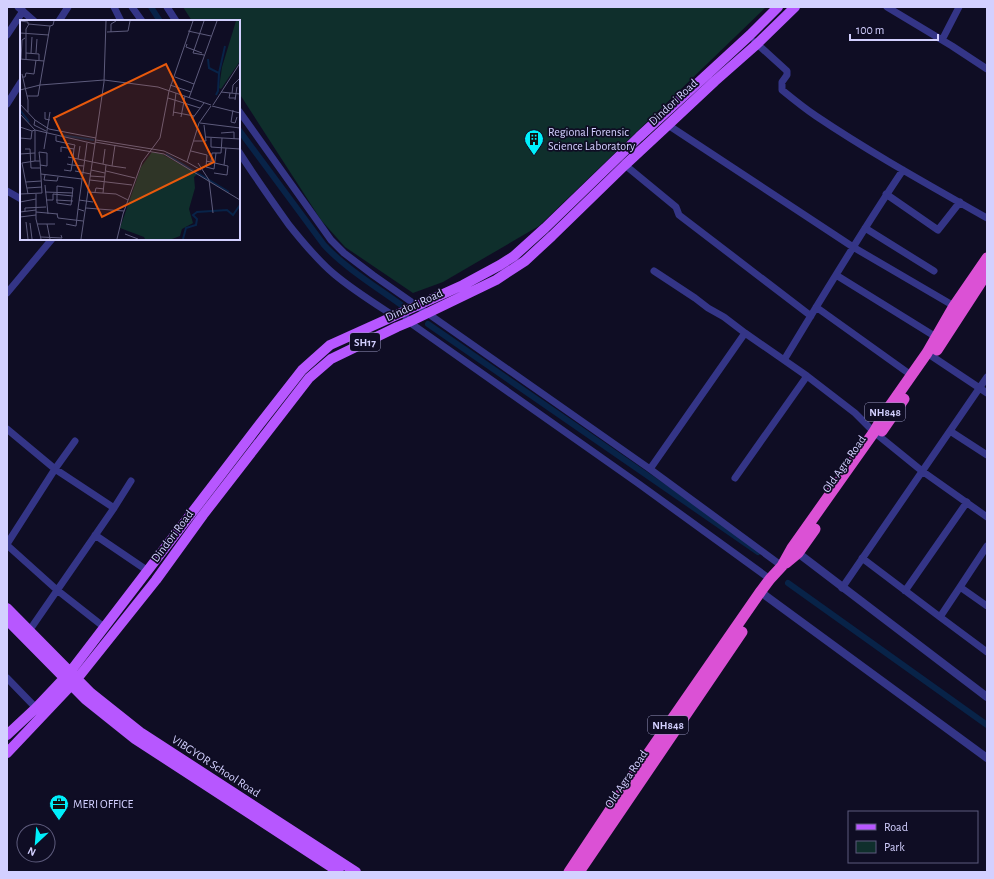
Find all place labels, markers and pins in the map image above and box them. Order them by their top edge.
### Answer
place label: Regional Forensic Science Laboratory [548,126,635,153]
building icon: Regional Forensic Science Laboratory [523,128,545,156]
office icon: MERI OFFICE [48,793,70,821]
place label: MERI OFFICE [73,798,133,810]

